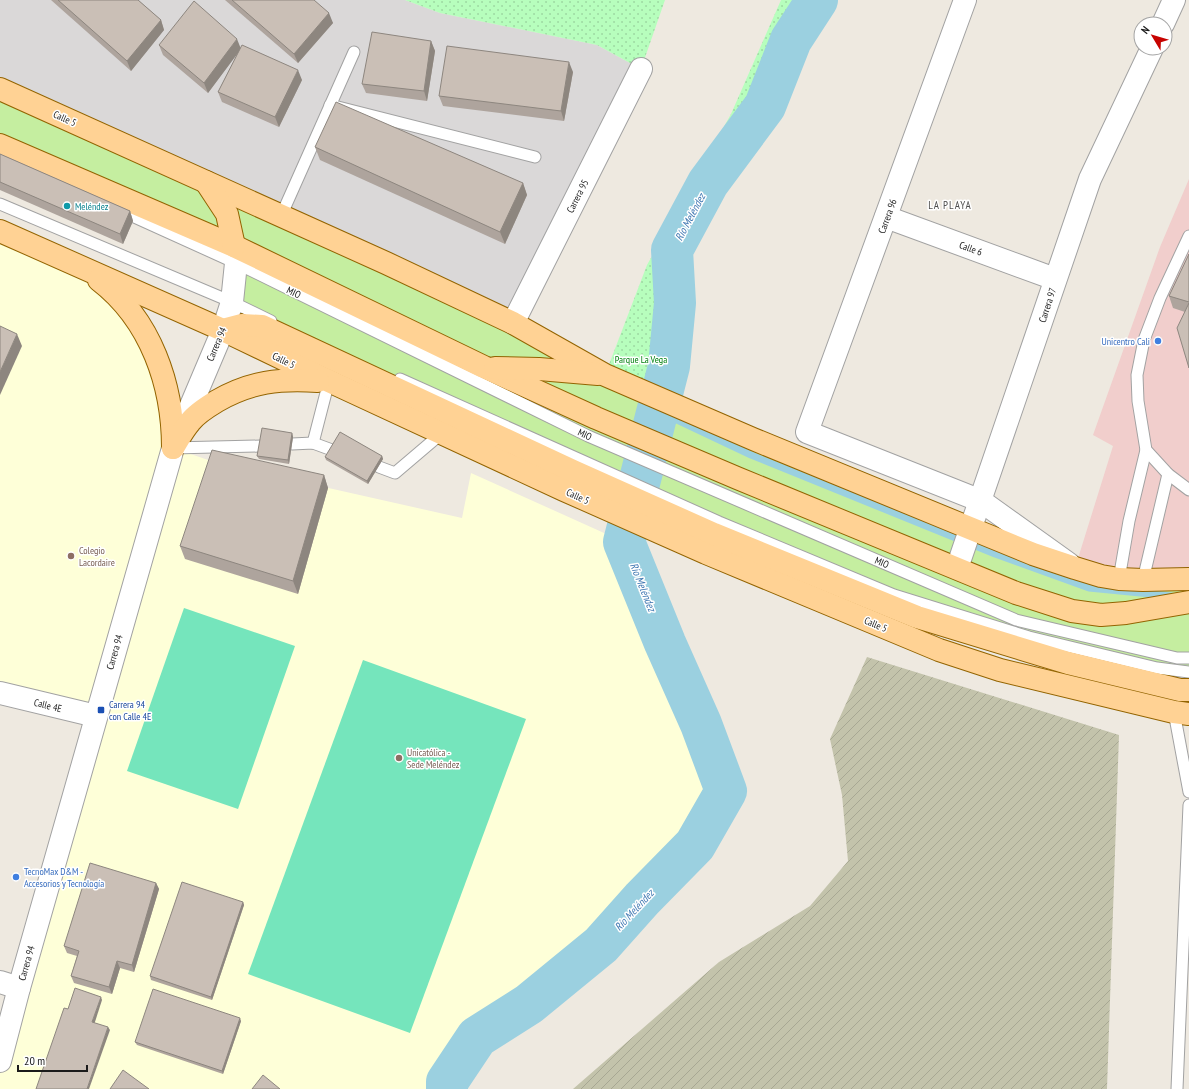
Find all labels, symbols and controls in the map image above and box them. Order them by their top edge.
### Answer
north arrow [1133,16,1173,56]
text: N [1138,23,1152,36]
street label: Calle 5 [51,108,78,129]
street label: Carrera 95 [563,177,591,215]
water label: Río Meléndez [672,190,709,243]
street label: Carrera 96 [875,197,900,235]
district label: LA PLAYA [928,198,972,212]
place label: Meléndez [75,200,109,213]
marker: Meléndez [62,201,72,211]
street label: Calle 6 [957,238,985,259]
street label: MIO [285,283,303,302]
street label: Carrera 97 [1036,286,1059,324]
street label: Carrera 94 [203,325,230,363]
place label: Unicentro Cali [1101,335,1150,348]
marker: Unicentro Cali [1153,336,1163,346]
street label: Calle 5 [270,349,297,372]
park label: Parque La Vega [615,353,667,366]
street label: MIO [576,426,594,444]
street label: Calle 5 [564,486,591,507]
place label: Colegio Lacordaire [79,544,115,569]
marker: Colegio Lacordaire [66,551,76,561]
street label: MIO [873,554,891,571]
water label: Río Meléndez [627,561,660,614]
street label: Calle 5 [862,614,889,635]
street label: Carrera 94 [103,633,126,671]
street label: Calle 4E [33,696,63,715]
place label: Carrera 94 con Calle 4E [109,698,151,723]
marker: Carrera 94 con Calle 4E [96,705,106,715]
place label: Unicatólica - Sede Meléndez [407,746,460,771]
marker: Unicatólica - Sede Meléndez [394,753,404,763]
place label: TecnoMax D&M - Accesorios y Tecnología [24,865,104,890]
marker: TecnoMax D&M - Accesorios y Tecnología [11,872,21,882]
water label: Río Meléndez [611,886,657,934]
street label: Carrera 94 [15,944,38,982]
scale bar [18,1047,87,1073]
text: 20 m [24,1053,45,1068]

